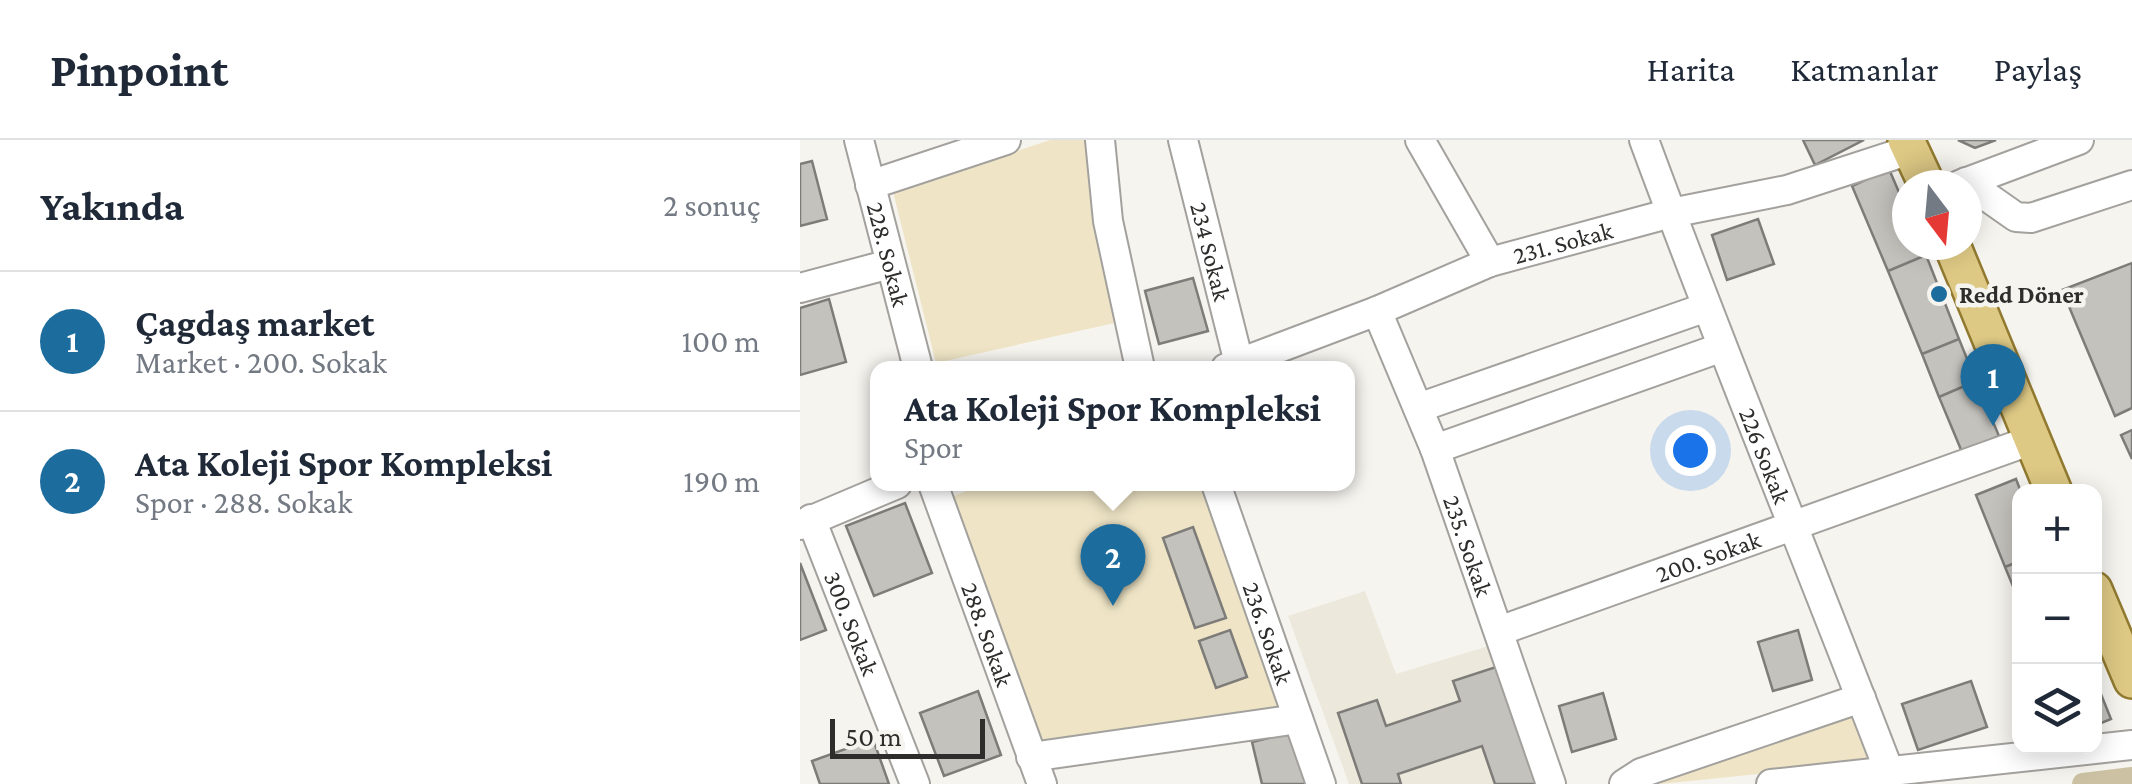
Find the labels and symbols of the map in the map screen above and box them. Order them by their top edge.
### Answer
north arrow [1892,170,1982,260]
street label: 228. Sokak [862,199,915,309]
street label: 234 Sokak [1185,200,1236,304]
street label: 231. Sokak [1510,216,1616,269]
place label: Redd Döner [1959,281,2084,308]
marker: Redd Döner [1928,283,1950,305]
pin: 1 [1960,344,2026,426]
street label: 226 Sokak [1734,404,1796,507]
your location [1665,425,1716,476]
street label: 235. Sokak [1438,492,1498,600]
pin: 2 [1080,524,1146,606]
street label: 200. Sokak [1652,525,1764,588]
street label: 300. Sokak [819,568,884,679]
street label: 288. Sokak [956,579,1018,690]
street label: 236. Sokak [1237,579,1298,688]
scale bar [830,714,985,758]

